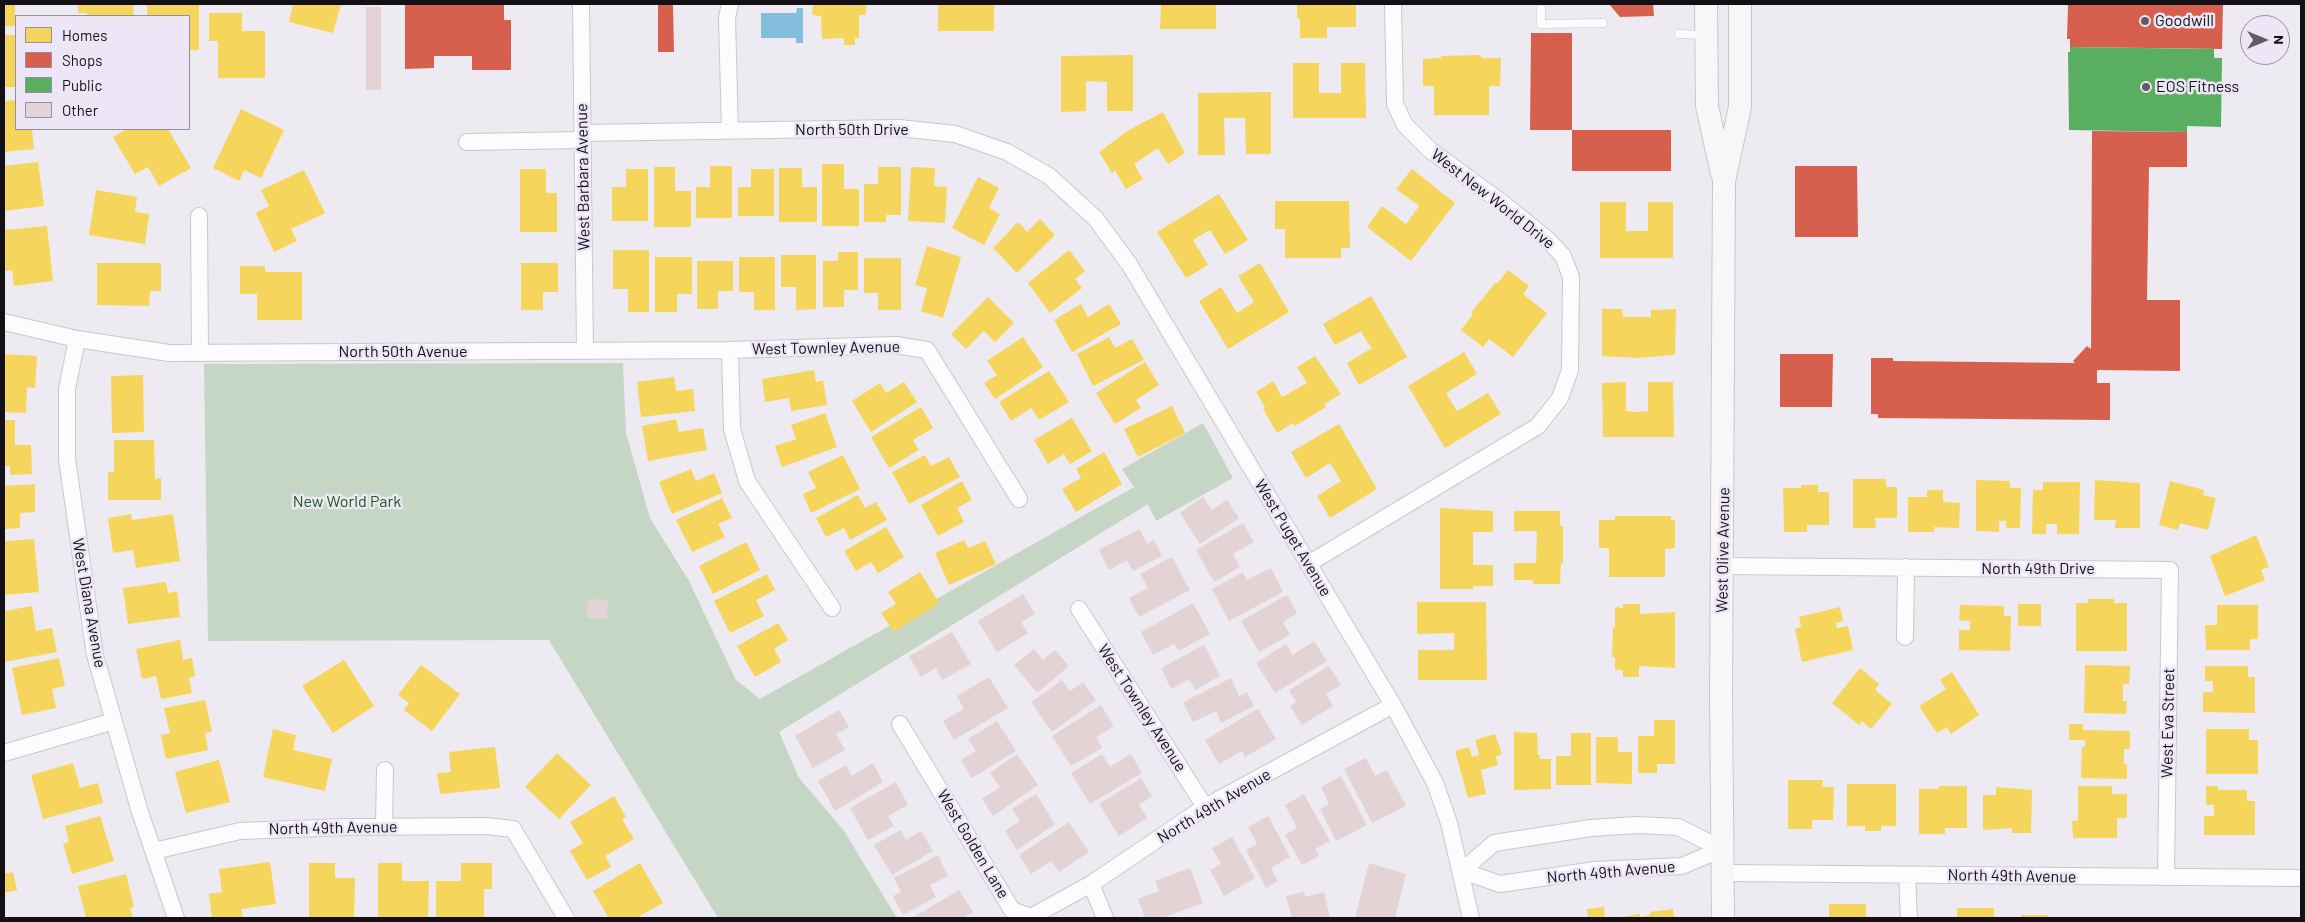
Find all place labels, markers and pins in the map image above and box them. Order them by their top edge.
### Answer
place label: Goodwill [2155,11,2214,31]
marker: Goodwill [2139,15,2151,27]
place label: EOS Fitness [2156,77,2239,97]
marker: EOS Fitness [2140,81,2152,93]

